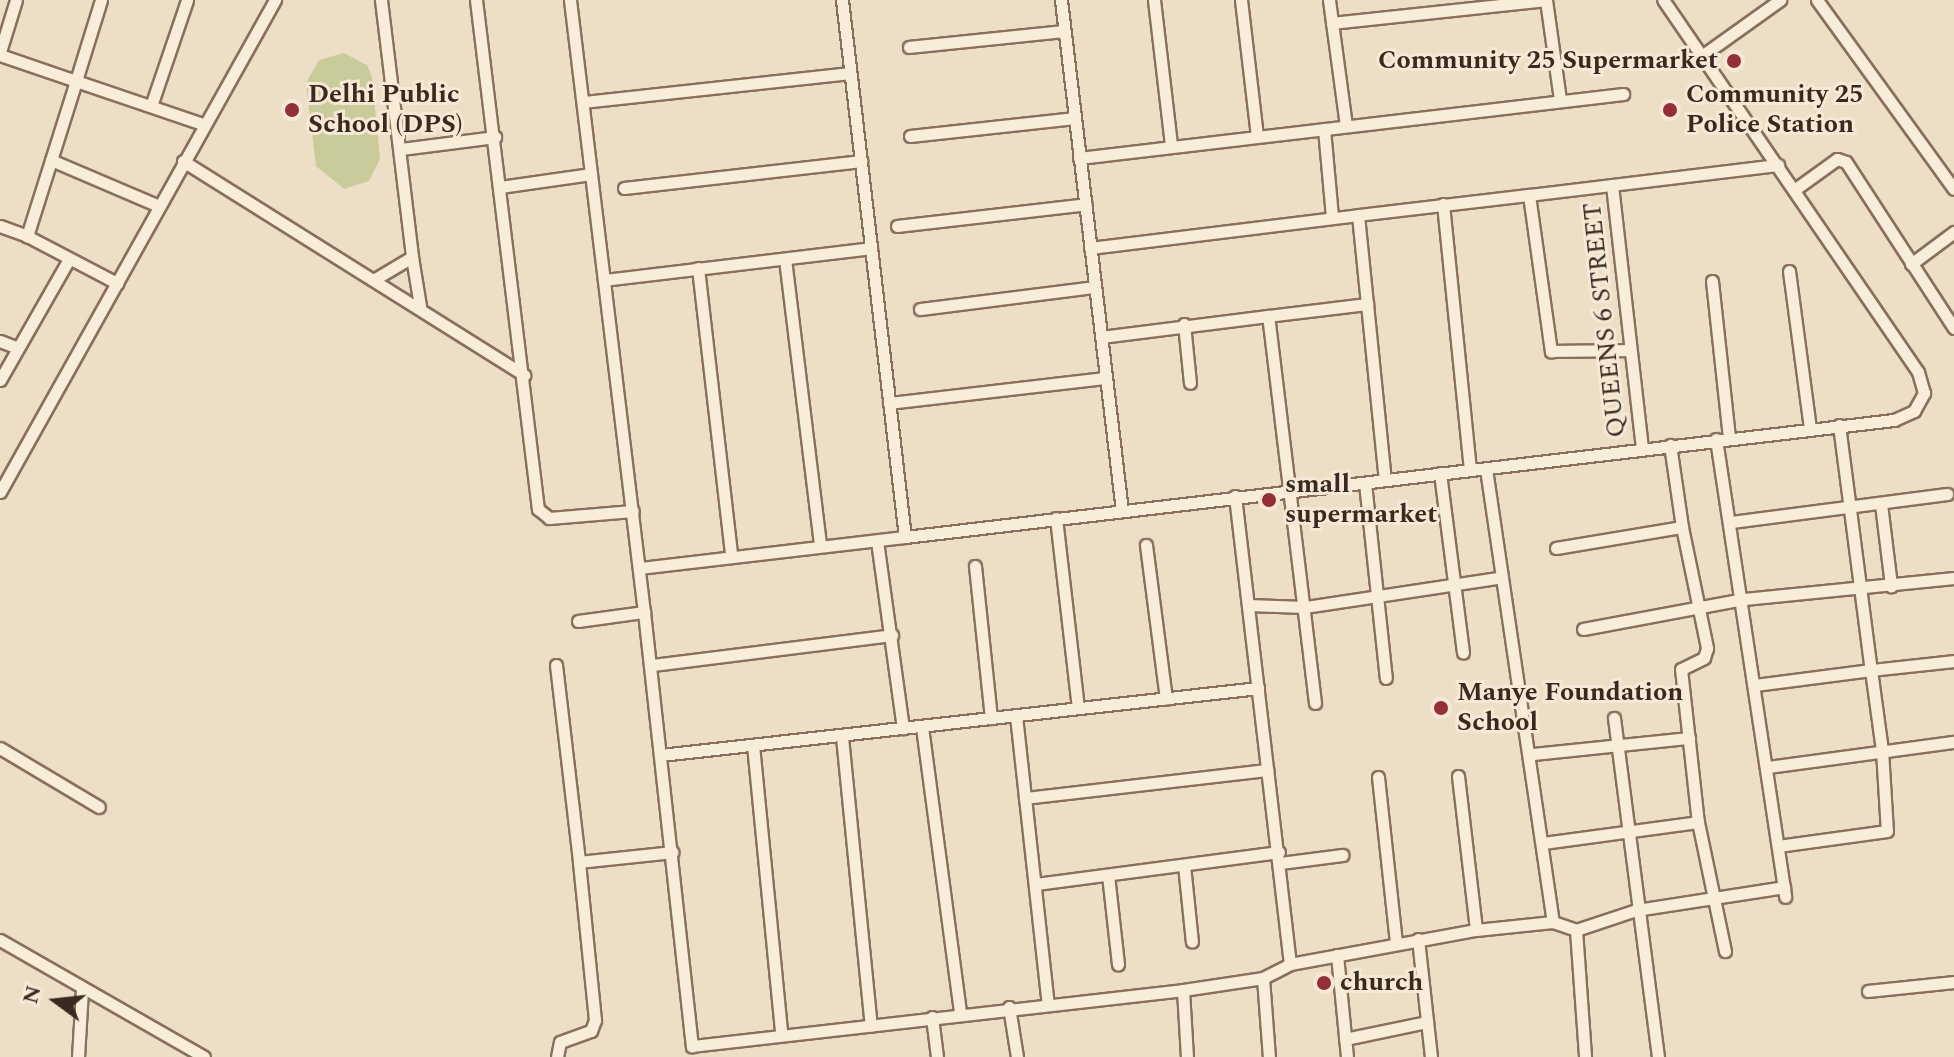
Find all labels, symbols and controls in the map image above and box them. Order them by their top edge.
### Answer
place label: Community 25 Supermarket [1378,45,1718,77]
marker: Community 25 Supermarket [1725,52,1743,70]
place label: Delhi Public School (DPS) [308,79,463,140]
place label: Community 25 Police Station [1686,79,1864,140]
marker: Delhi Public School (DPS) [283,101,301,119]
marker: Community 25 Police Station [1661,101,1679,119]
street label: QUEENS 6 STREET [1577,201,1633,439]
place label: small supermarket [1285,469,1437,530]
marker: small supermarket [1260,491,1278,509]
place label: Manye Foundation School [1457,677,1683,738]
marker: Manye Foundation School [1432,699,1450,717]
north arrow [16,961,96,1041]
place label: church [1340,967,1423,999]
marker: church [1315,974,1333,992]
text: N [14,982,51,1008]

